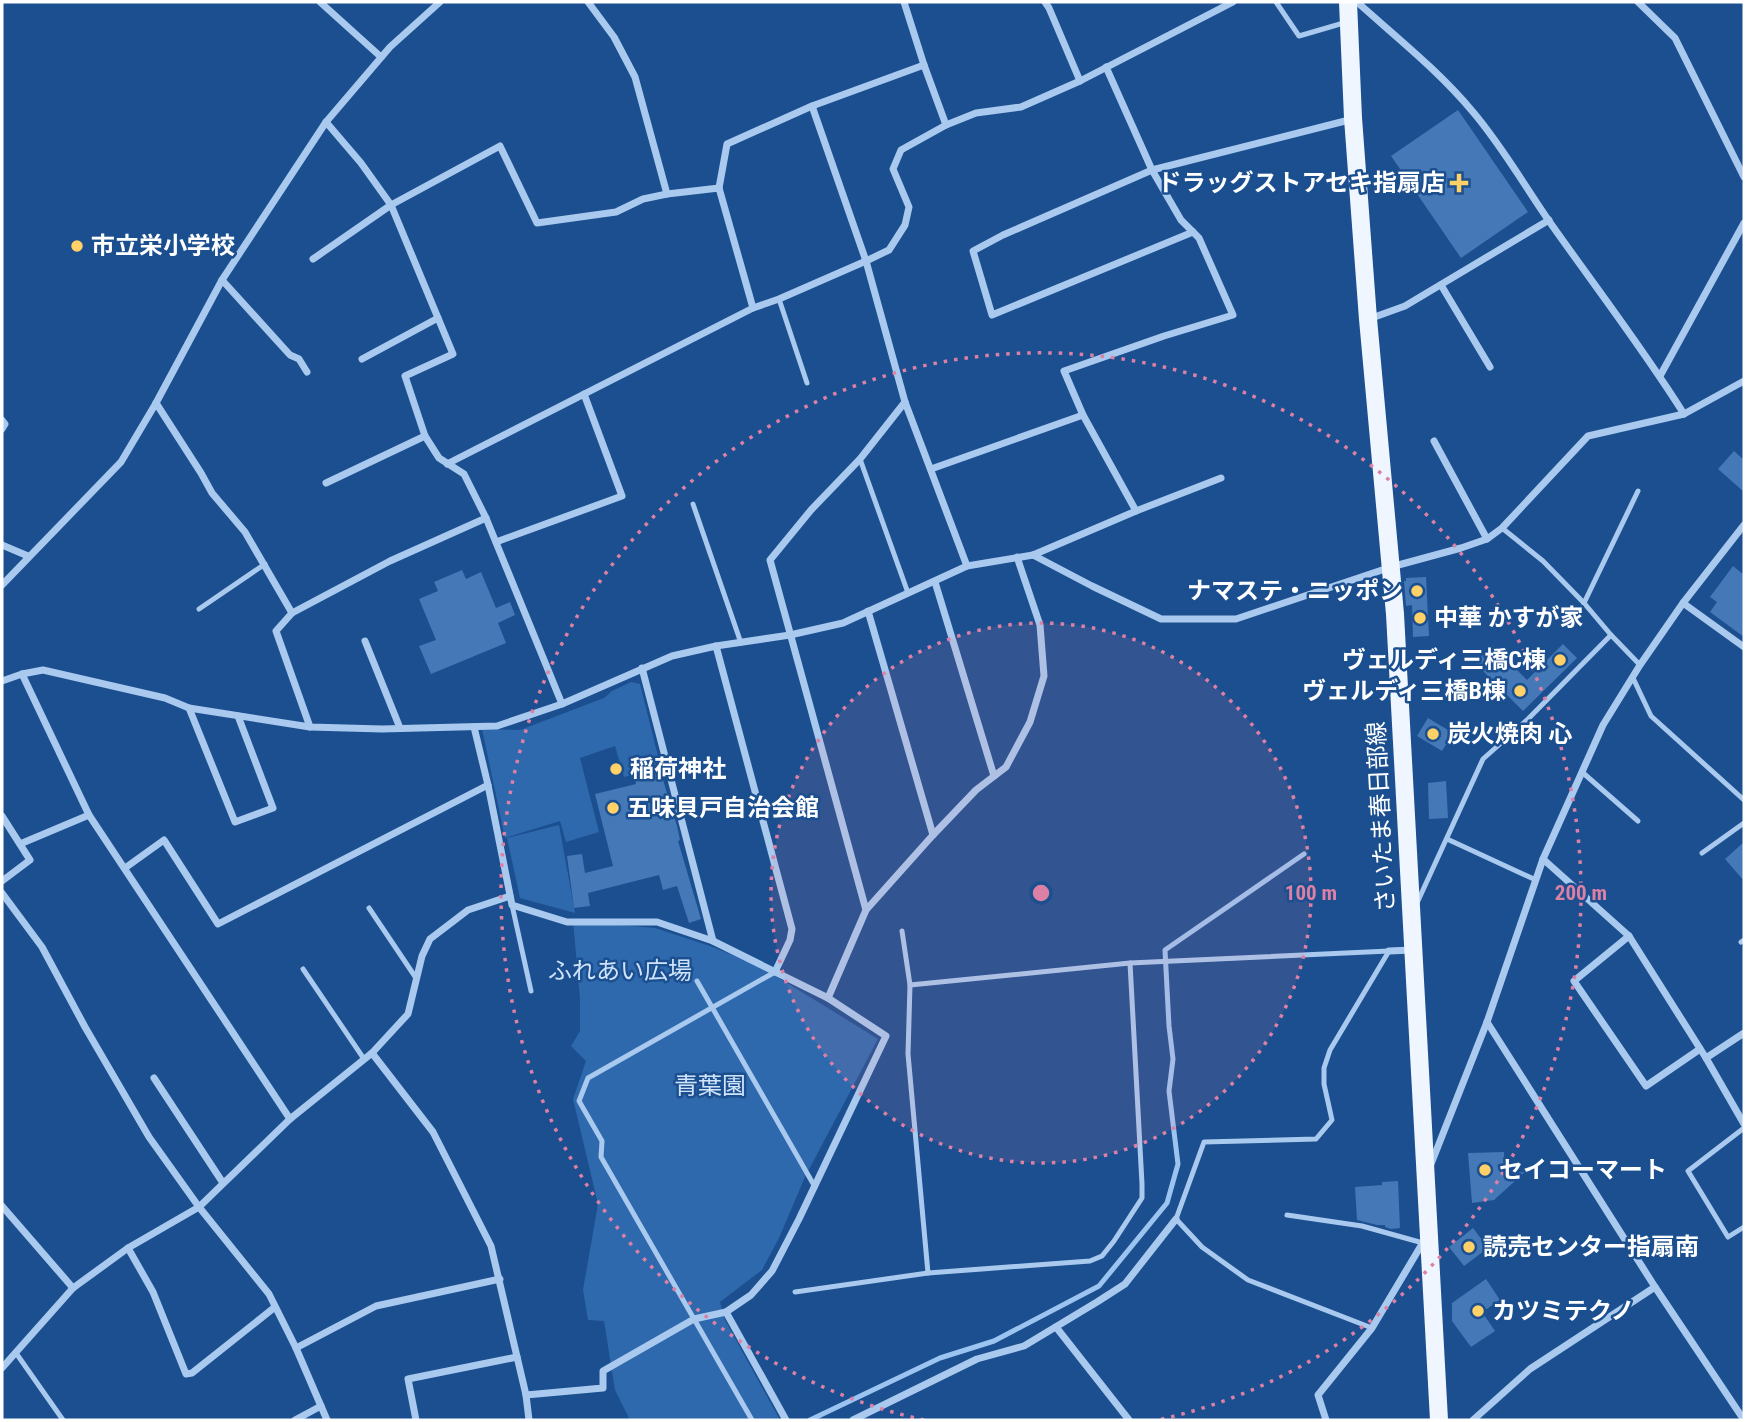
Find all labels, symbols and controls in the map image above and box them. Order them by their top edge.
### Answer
place label: ドラッグストアセキ指扇店 [1157,169,1445,197]
marker: ドラッグストアセキ指扇店 [1451,175,1467,191]
place label: 市立栄小学校 [91,232,235,260]
marker: 市立栄小学校 [69,238,85,254]
place label: ナマステ・ニッポン [1187,577,1403,605]
marker: ナマステ・ニッポン [1409,583,1425,599]
place label: 中華 かすが家 [1434,604,1584,632]
marker: 中華 かすが家 [1412,610,1428,626]
place label: ヴェルディ三橋C棟 [1342,646,1546,674]
marker: ヴェルディ三橋C棟 [1552,652,1568,668]
place label: ヴェルディ三橋B棟 [1302,677,1506,705]
marker: ヴェルディ三橋B棟 [1512,683,1528,699]
place label: 炭火焼肉 心 [1447,720,1573,748]
street label: さいたま春日部線 [1362,721,1400,913]
marker: 炭火焼肉 心 [1425,726,1441,742]
place label: 稲荷神社 [630,755,726,783]
marker: 稲荷神社 [608,761,624,777]
place label: 五味貝戸自治会館 [627,794,819,822]
marker: 五味貝戸自治会館 [605,800,621,816]
centre of rings [1029,881,1053,905]
text: 100 m [1285,881,1337,905]
text: 200 m [1555,881,1607,905]
park label: ふれあい広場 [548,957,692,985]
park label: 青葉園 [674,1072,746,1100]
place label: セイコーマート [1499,1156,1667,1184]
marker: セイコーマート [1477,1162,1493,1178]
place label: 読売センター指扇南 [1483,1233,1699,1261]
marker: 読売センター指扇南 [1461,1239,1477,1255]
place label: カツミテクノ [1492,1297,1635,1325]
marker: カツミテクノ [1470,1303,1486,1319]

